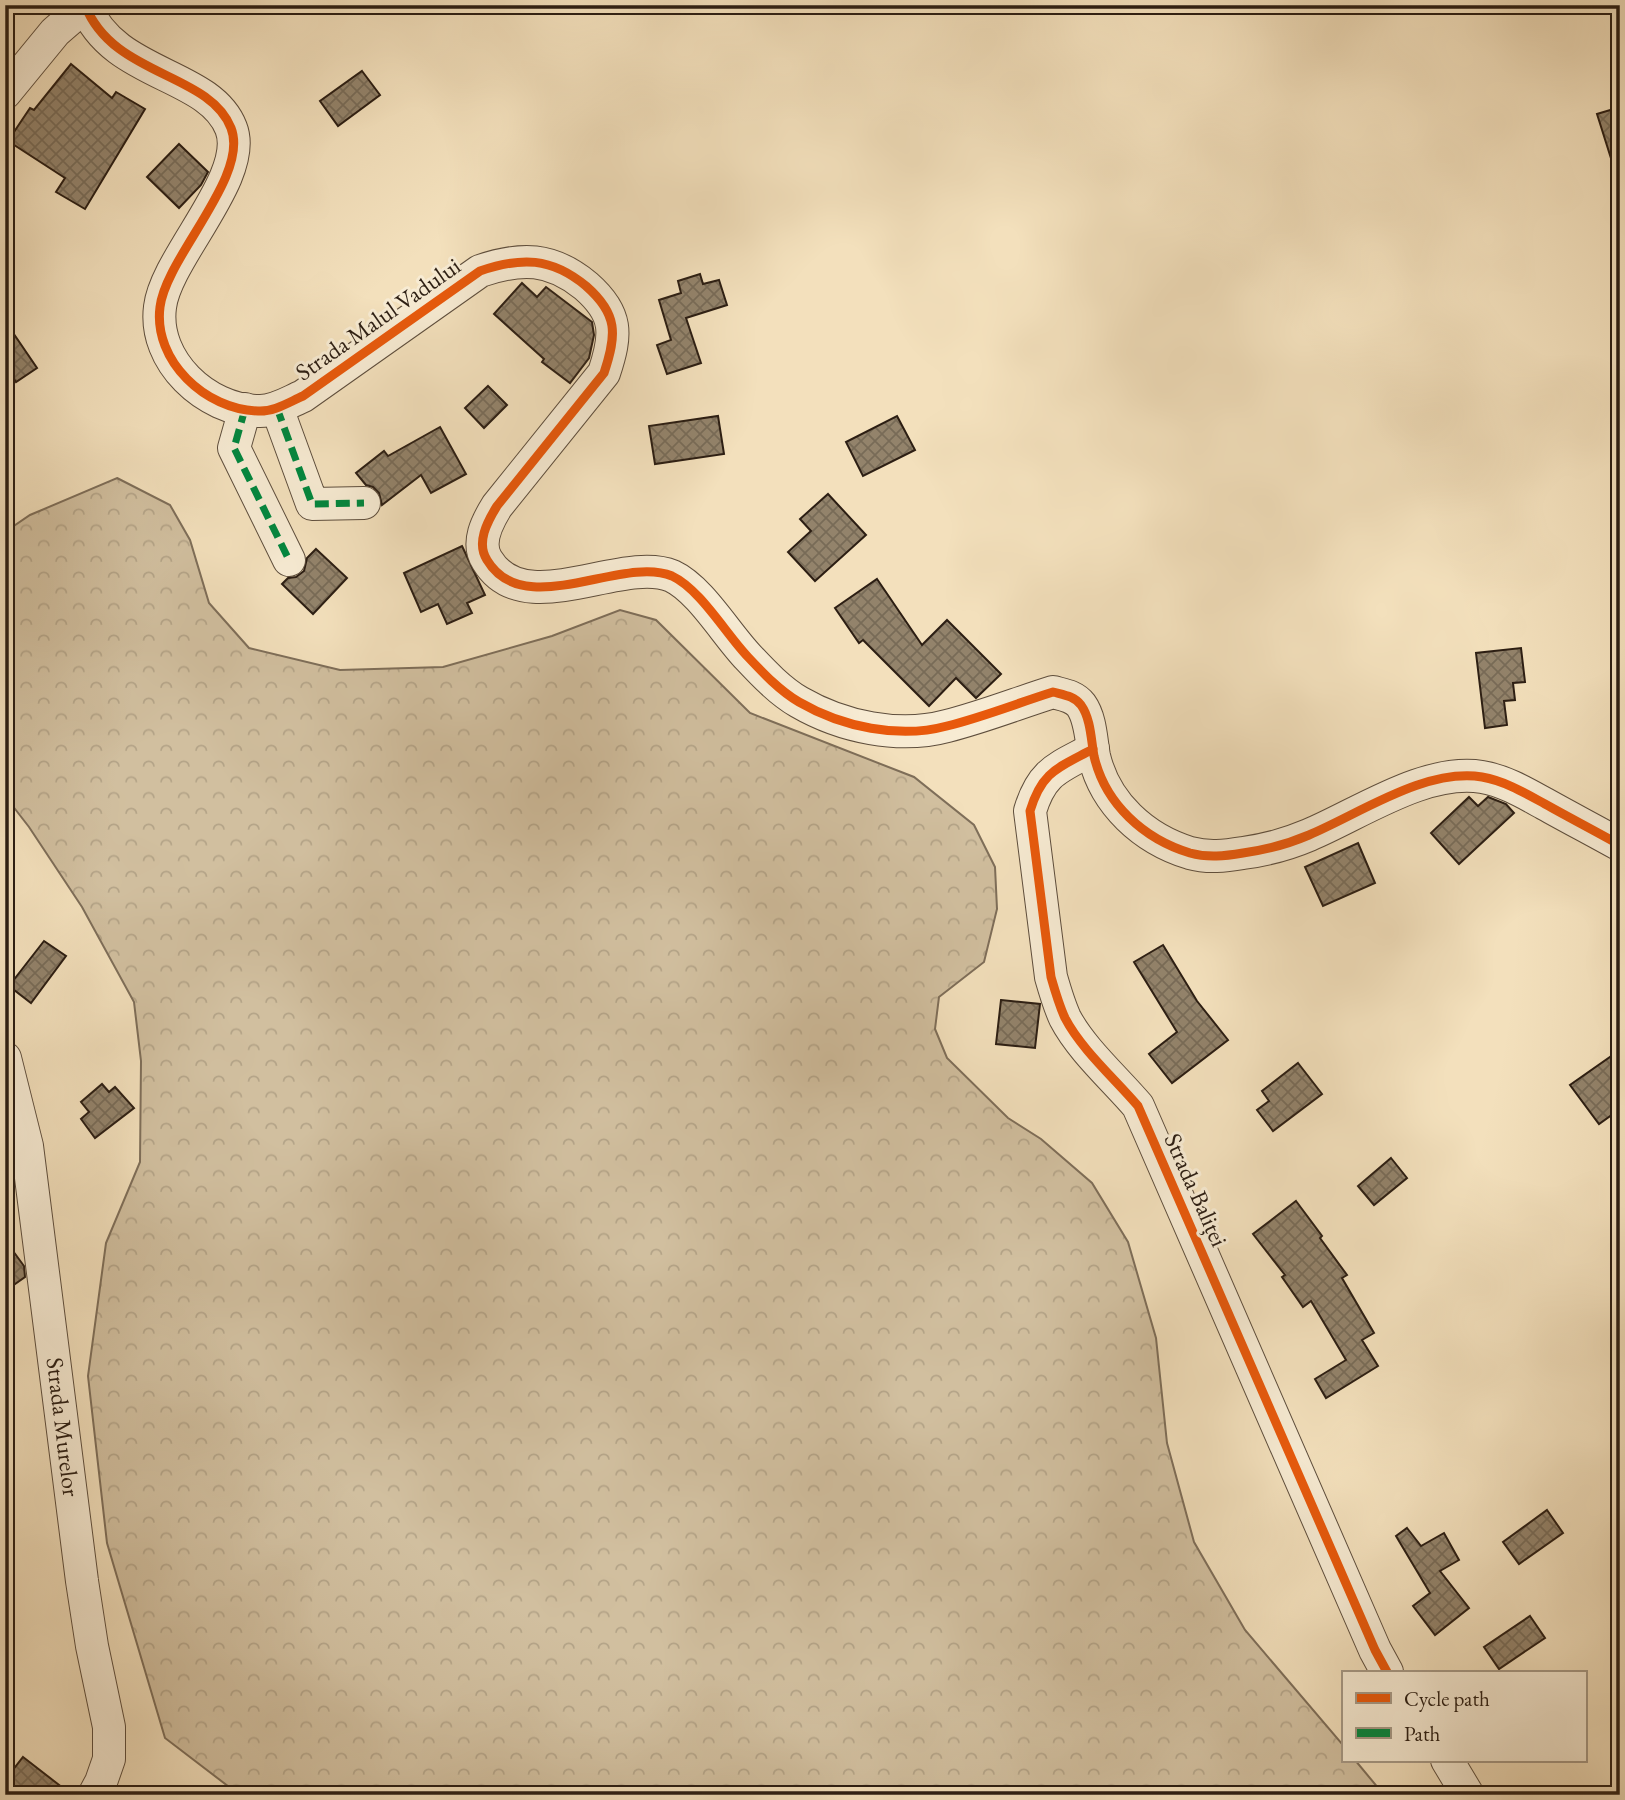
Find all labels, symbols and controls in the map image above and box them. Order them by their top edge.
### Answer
street label: Strada Malul Vadului [289,250,467,387]
street label: Strada Baliței [1158,1128,1235,1251]
street label: Strada Murelor [40,1356,87,1498]
legend [1342,1671,1586,1762]
text: Cycle path [1404,1685,1490,1712]
text: Path [1404,1720,1441,1747]

